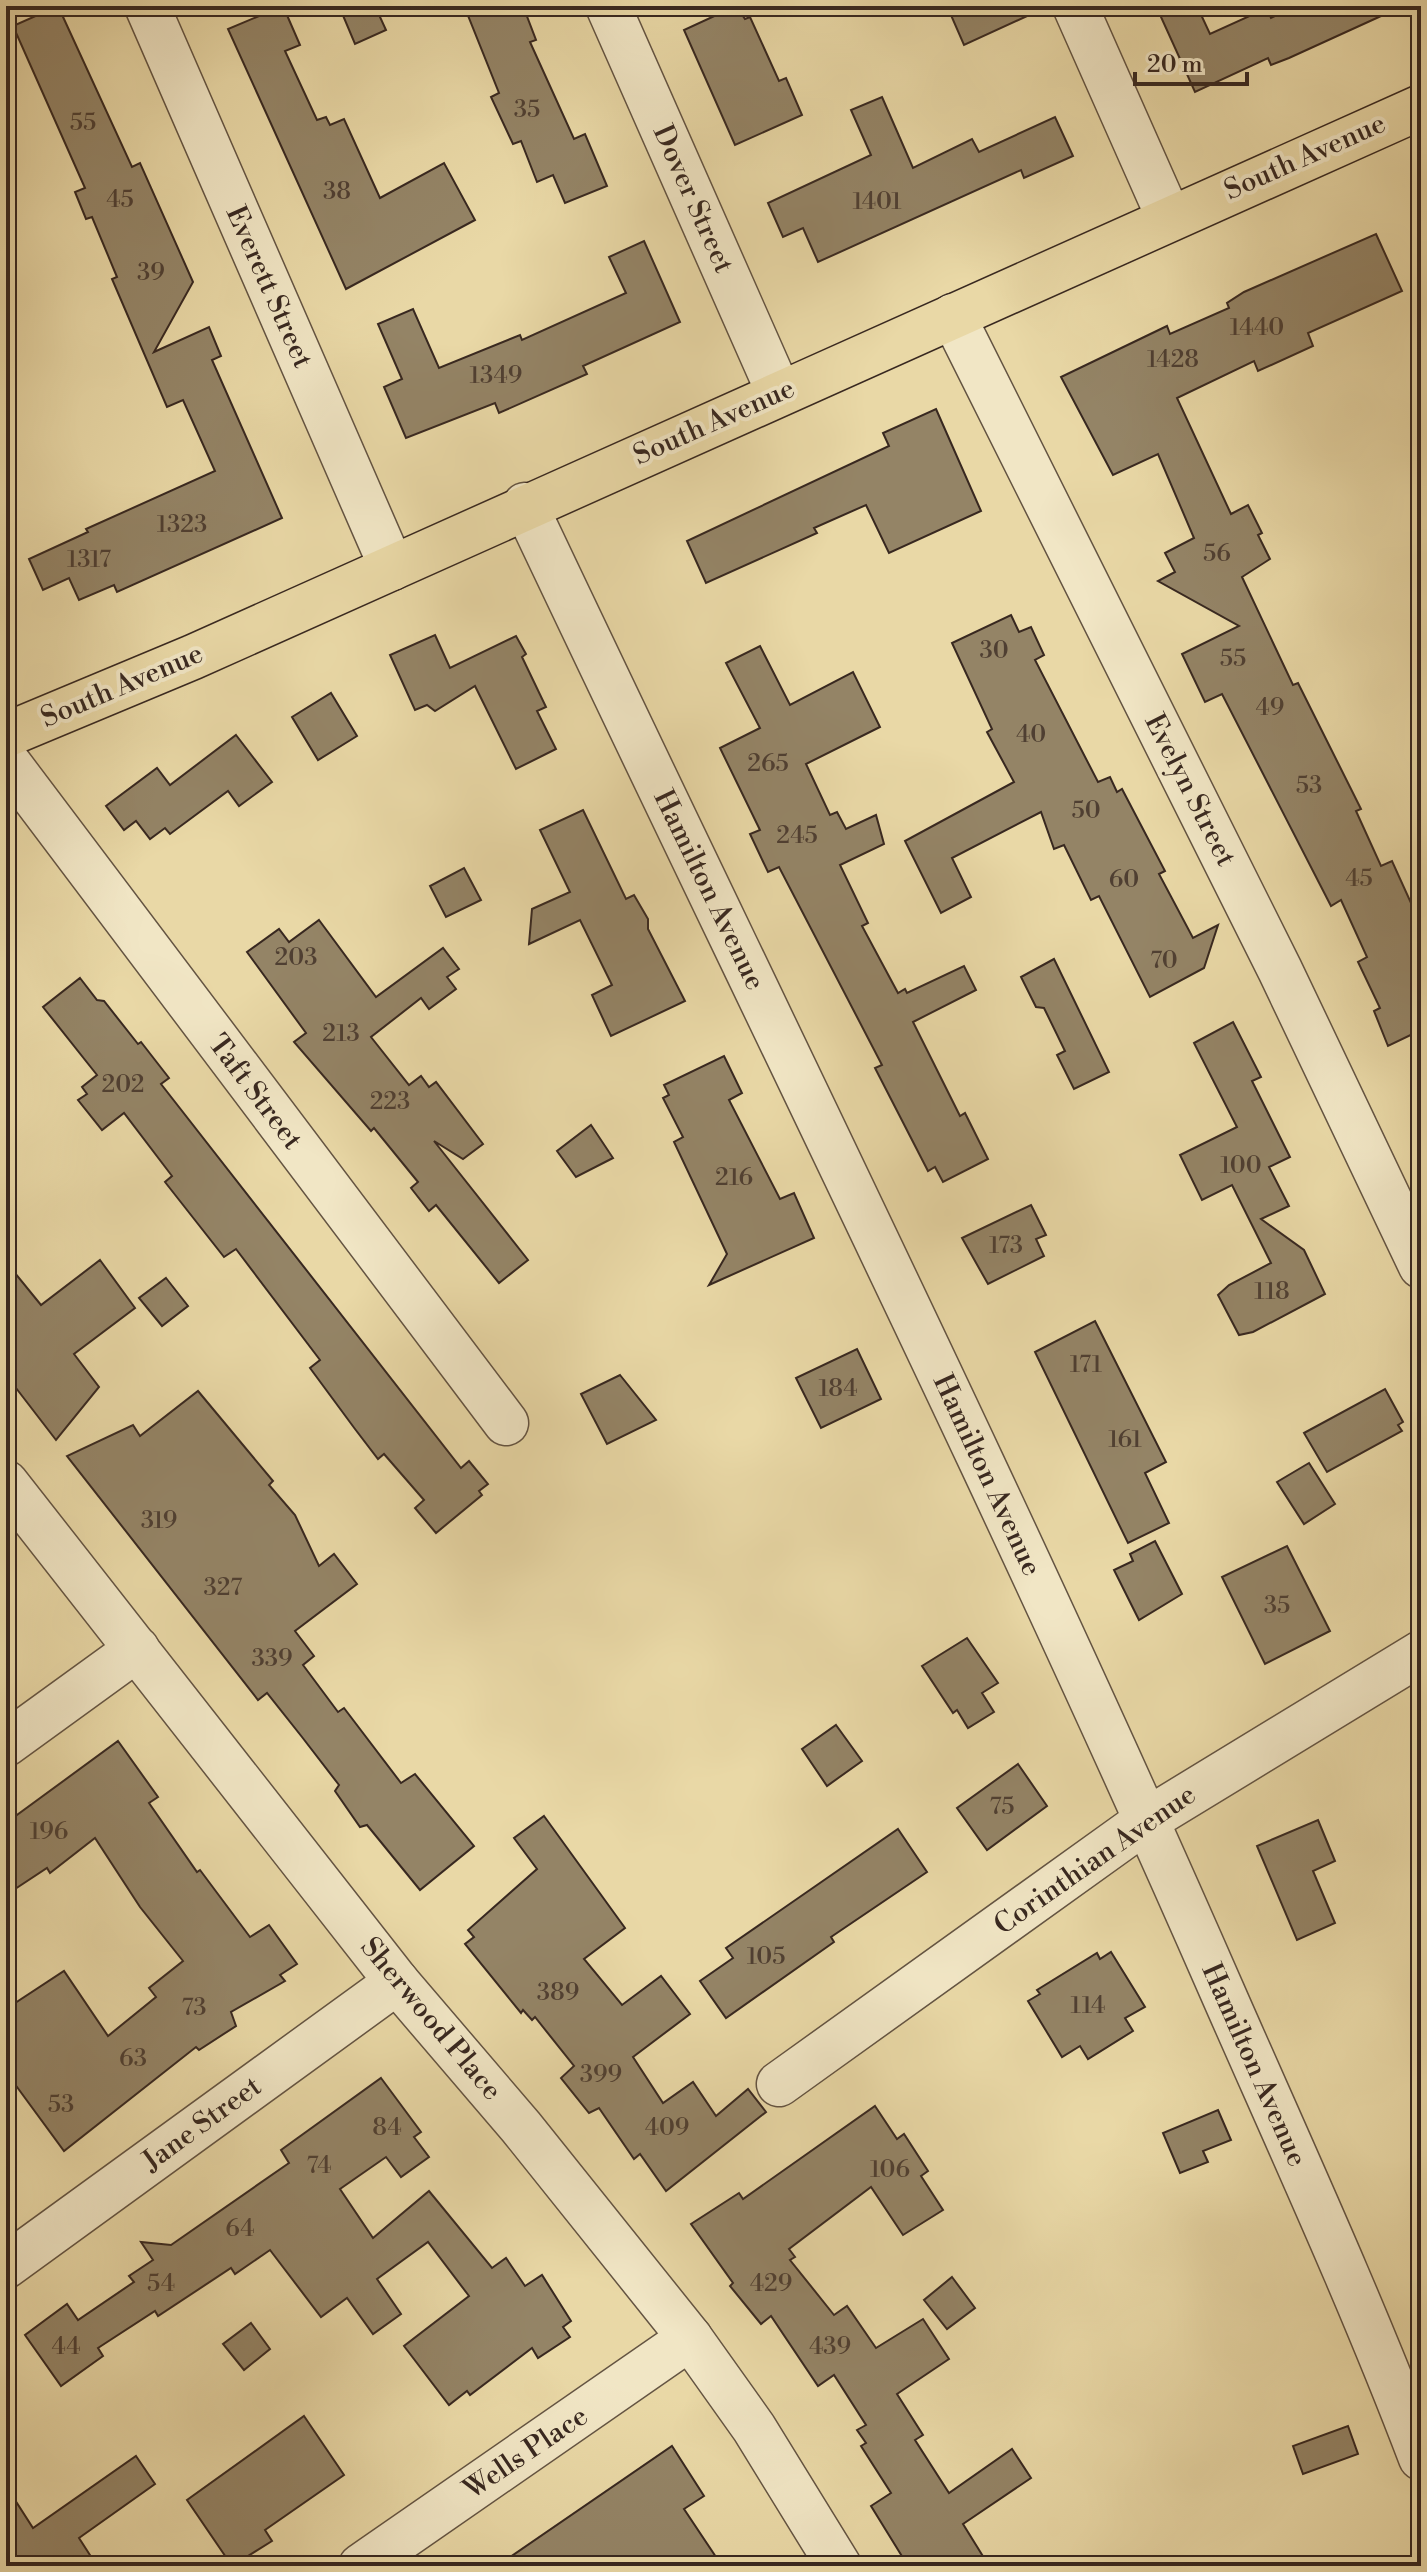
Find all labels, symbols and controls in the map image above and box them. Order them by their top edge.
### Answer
scale bar [1135,36,1247,86]
text: 20 m [1147,50,1203,80]
house number: 35 [514,95,540,125]
street label: South Avenue [1219,106,1391,208]
house number: 55 [70,108,96,138]
street label: Dover Street [645,119,741,279]
house number: 38 [323,177,351,207]
house number: 45 [106,185,134,215]
house number: 1401 [852,187,902,217]
street label: Everett Street [218,201,320,374]
house number: 39 [137,258,165,288]
house number: 1440 [1230,313,1284,343]
house number: 1428 [1147,345,1199,375]
house number: 1349 [470,361,522,391]
street label: South Avenue [628,371,800,473]
house number: 1323 [157,510,207,540]
house number: 56 [1203,539,1231,569]
house number: 1317 [67,545,111,575]
street label: South Avenue [36,636,208,736]
house number: 30 [979,636,1009,666]
house number: 55 [1220,644,1246,674]
house number: 49 [1256,693,1284,723]
street label: Evelyn Street [1137,708,1243,872]
house number: 40 [1016,720,1046,750]
house number: 265 [747,749,789,779]
house number: 53 [1296,771,1322,801]
street label: Hamilton Avenue [645,784,773,996]
house number: 50 [1071,796,1101,826]
house number: 245 [776,821,818,851]
house number: 45 [1345,864,1373,894]
house number: 60 [1109,865,1139,895]
house number: 203 [275,943,317,973]
house number: 70 [1150,946,1178,976]
house number: 213 [322,1019,360,1049]
street label: Taft Street [200,1028,310,1157]
house number: 202 [102,1070,144,1100]
house number: 223 [370,1087,410,1117]
house number: 100 [1220,1151,1262,1181]
house number: 216 [715,1163,753,1193]
house number: 173 [989,1231,1023,1261]
house number: 118 [1254,1277,1290,1307]
house number: 171 [1070,1350,1103,1380]
street label: Hamilton Avenue [925,1368,1049,1582]
house number: 184 [818,1374,858,1404]
house number: 161 [1108,1425,1143,1455]
house number: 319 [141,1506,177,1536]
house number: 327 [204,1573,242,1603]
house number: 35 [1264,1591,1290,1621]
house number: 339 [251,1644,293,1674]
street label: Corinthian Avenue [987,1777,1203,1943]
house number: 75 [990,1792,1014,1822]
house number: 196 [30,1817,68,1847]
street label: Sherwood Place [353,1930,509,2108]
house number: 105 [747,1942,785,1972]
street label: Hamilton Avenue [1194,1958,1314,2172]
house number: 389 [537,1978,579,2008]
house number: 114 [1071,1991,1105,2021]
house number: 73 [181,1993,207,2023]
house number: 63 [119,2044,147,2074]
house number: 399 [580,2060,622,2090]
street label: Jane Street [135,2069,268,2180]
house number: 53 [48,2090,74,2120]
house number: 84 [372,2113,402,2143]
house number: 409 [645,2113,689,2143]
house number: 74 [306,2151,332,2181]
house number: 106 [870,2155,910,2185]
house number: 64 [225,2214,255,2244]
house number: 54 [147,2269,175,2299]
house number: 429 [750,2269,792,2299]
house number: 44 [51,2332,81,2362]
house number: 439 [809,2332,851,2362]
street label: Wells Place [456,2399,595,2508]

